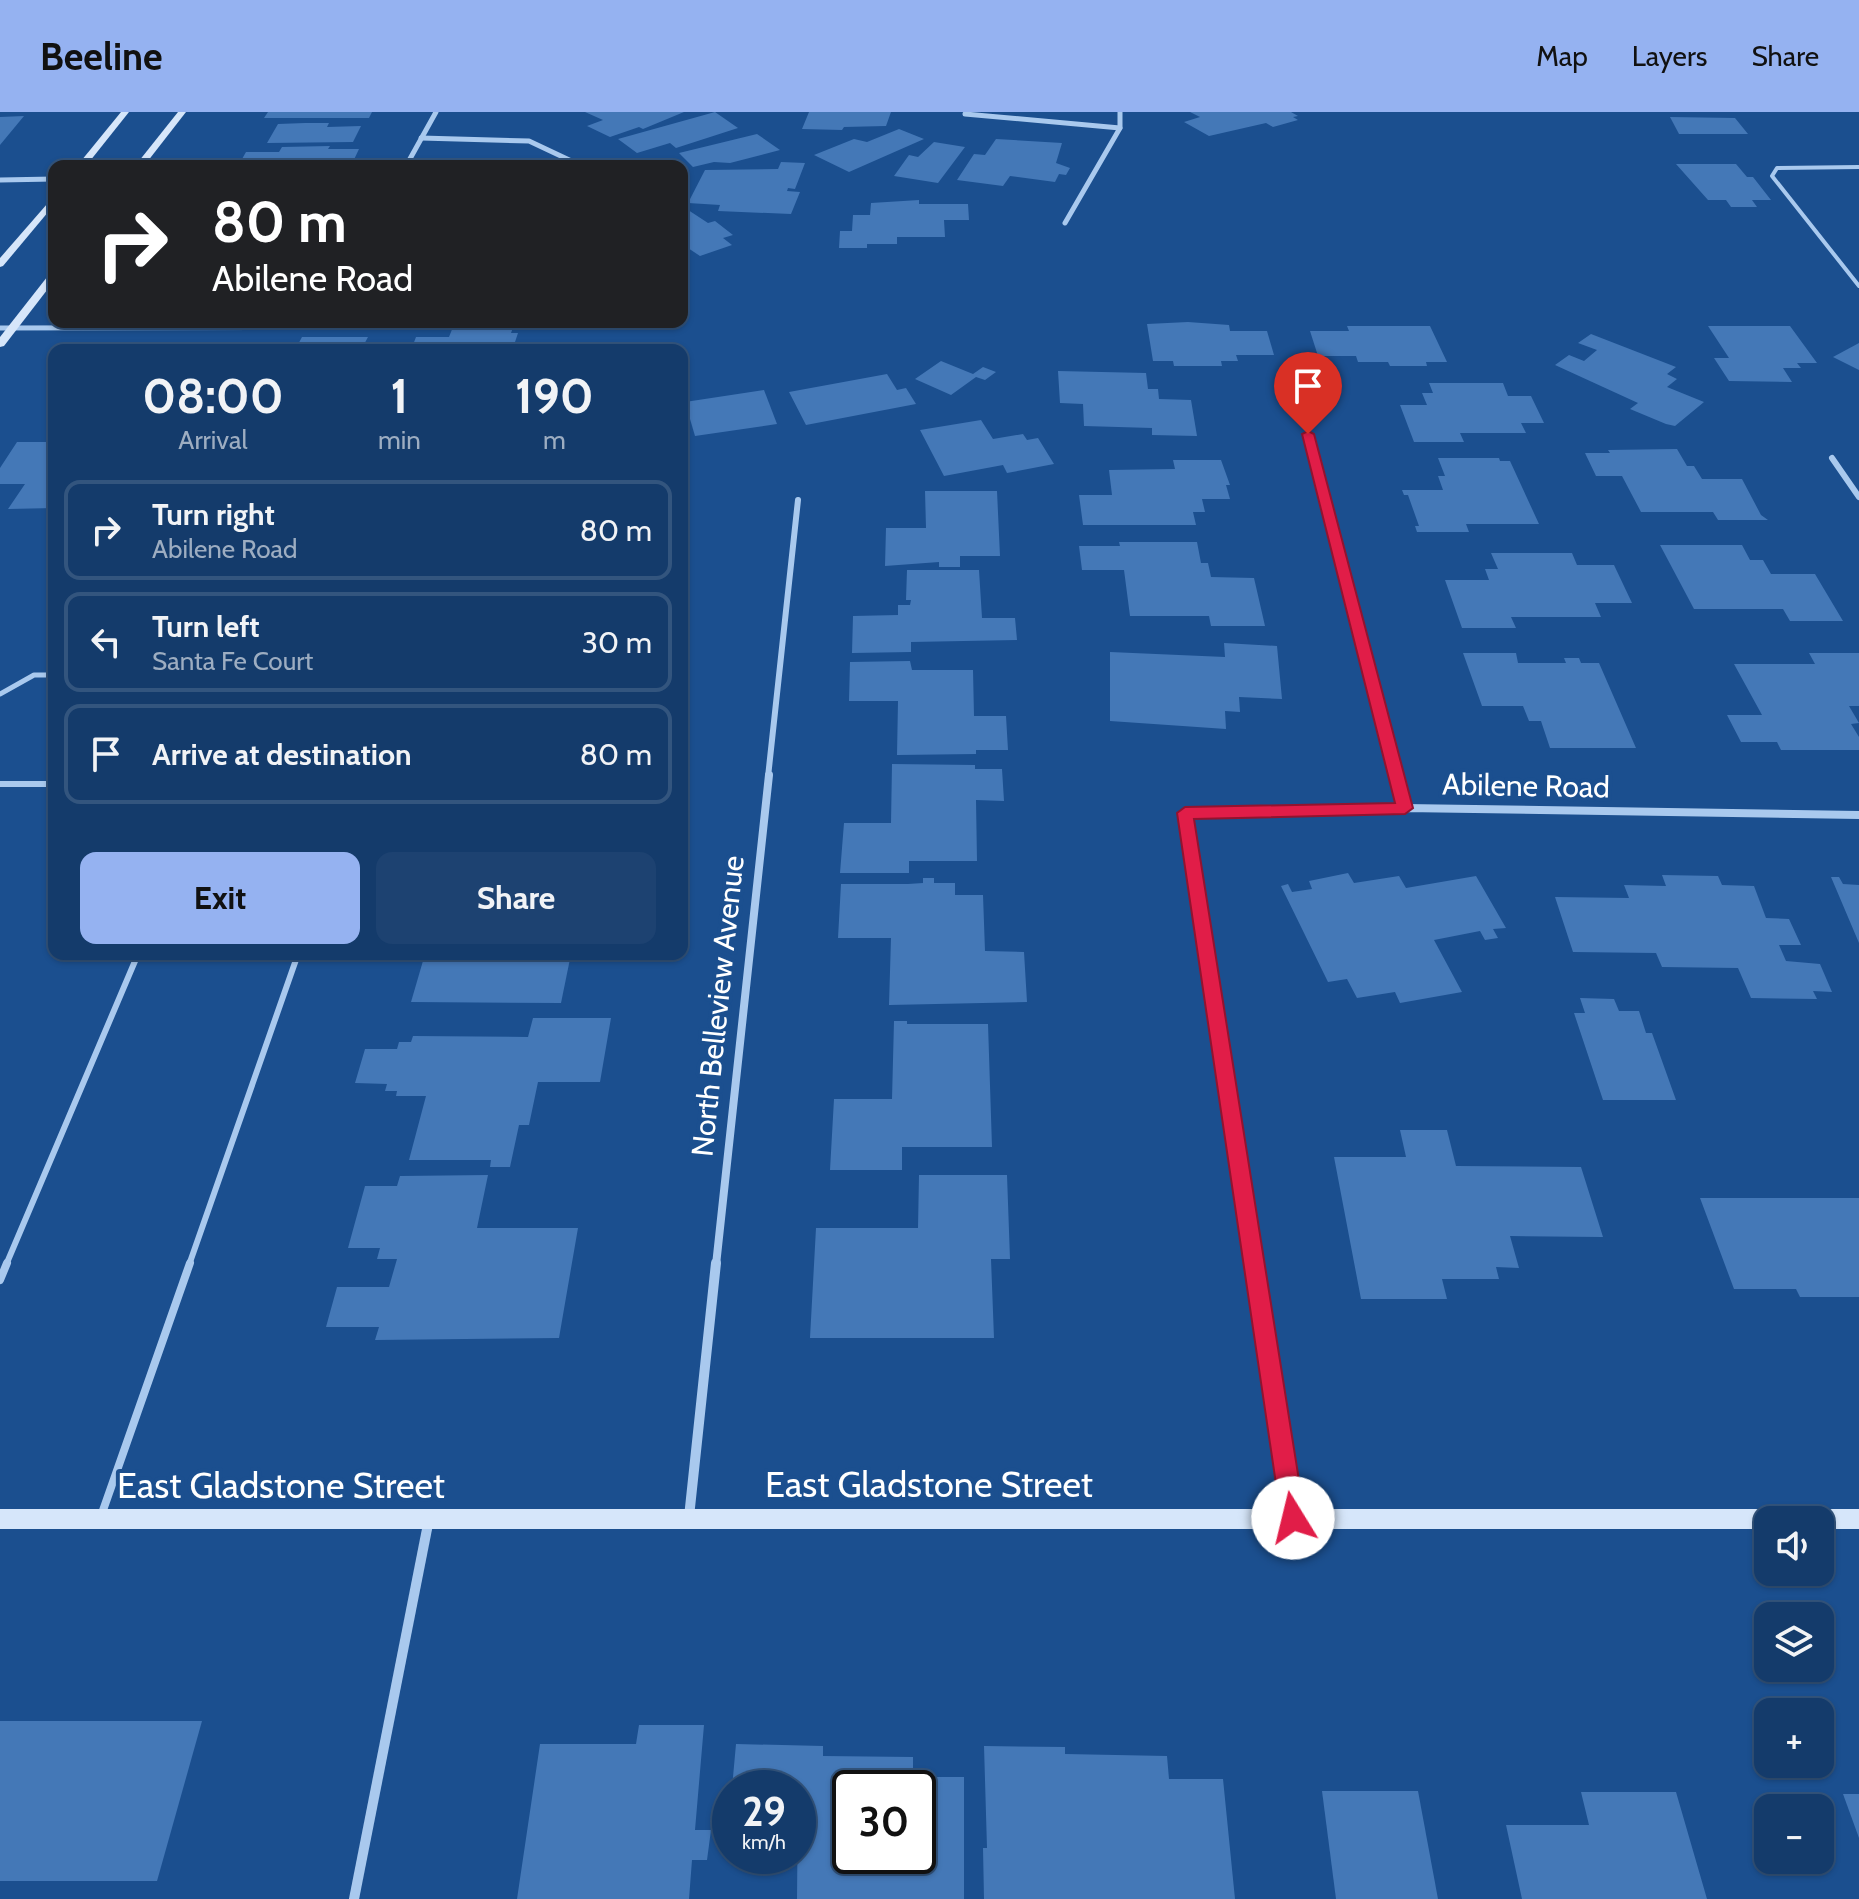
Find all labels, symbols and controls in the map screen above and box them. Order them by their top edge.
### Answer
text: Beeline [40,33,163,80]
text: Map [1536,39,1588,73]
text: Layers [1632,39,1707,73]
text: Share [1751,39,1819,73]
text: 80 m [212,188,347,256]
icon: right [80,192,184,296]
text: Abilene Road [212,256,413,300]
pin [1274,352,1342,434]
icon: arrive [1286,364,1330,408]
text: 08:00 [142,367,284,425]
text: 1 [391,367,408,425]
text: 190 [515,367,594,425]
text: Arrival [178,424,248,456]
text: min [378,424,421,456]
text: m [543,424,566,456]
text: Turn right [152,496,275,533]
icon: right [84,508,128,552]
text: 80 m [580,512,652,549]
text: Abilene Road [152,533,297,565]
text: Turn left [152,608,260,645]
icon: left [84,620,128,664]
text: 30 m [582,624,652,661]
text: Santa Fe Court [152,645,313,677]
icon: arrive [84,732,128,776]
text: Arrive at destination [152,736,412,773]
text: 80 m [580,736,652,773]
street label: Abilene Road [1442,766,1610,805]
button: Exit [80,852,360,944]
button: Share [376,852,656,944]
street label: North Belleview Avenue [683,854,752,1158]
street label: East Gladstone Street [765,1462,1093,1506]
street label: East Gladstone Street [117,1463,445,1507]
position arrow [1251,1476,1335,1560]
map controls [1754,1506,1834,1874]
button: sound [1754,1506,1834,1586]
button: layers [1754,1602,1834,1682]
button: + [1754,1698,1834,1778]
speed limit sign: 30 [832,1770,936,1874]
text: 29 [742,1787,786,1836]
button: − [1754,1794,1834,1874]
text: km/h [742,1830,786,1854]

